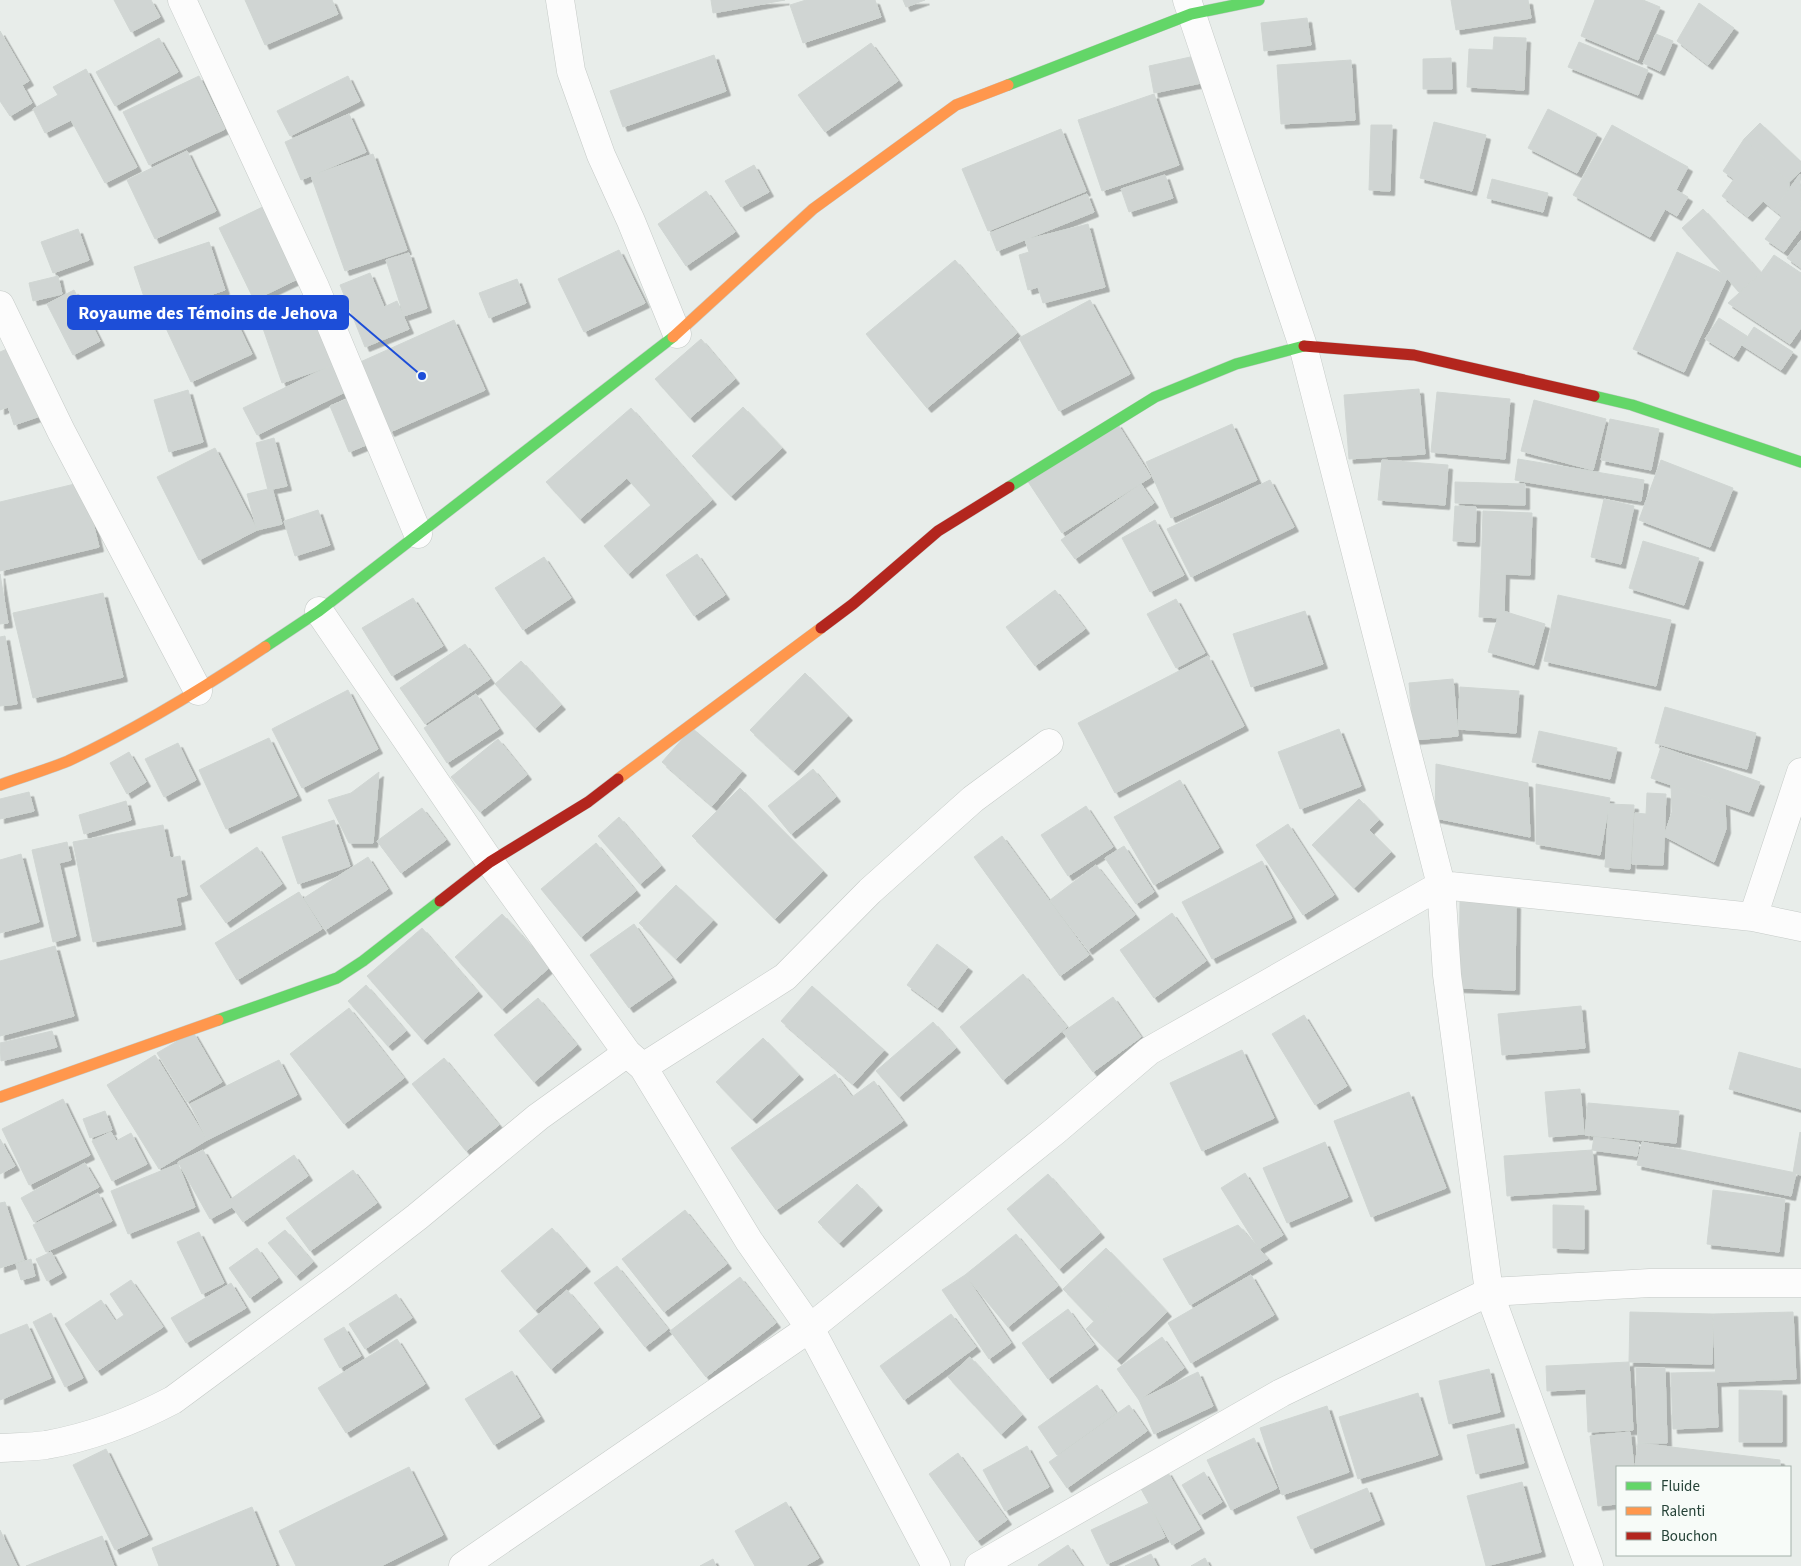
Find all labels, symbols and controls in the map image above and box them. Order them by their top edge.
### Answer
callout: Royaume des Témoins de Jehova [68,296,348,329]
text: Royaume des Témoins de Jehova [78,301,338,326]
legend [1616,1466,1791,1556]
text: Fluide [1661,1476,1700,1497]
text: Ralenti [1661,1501,1705,1522]
text: Bouchon [1661,1526,1717,1547]

